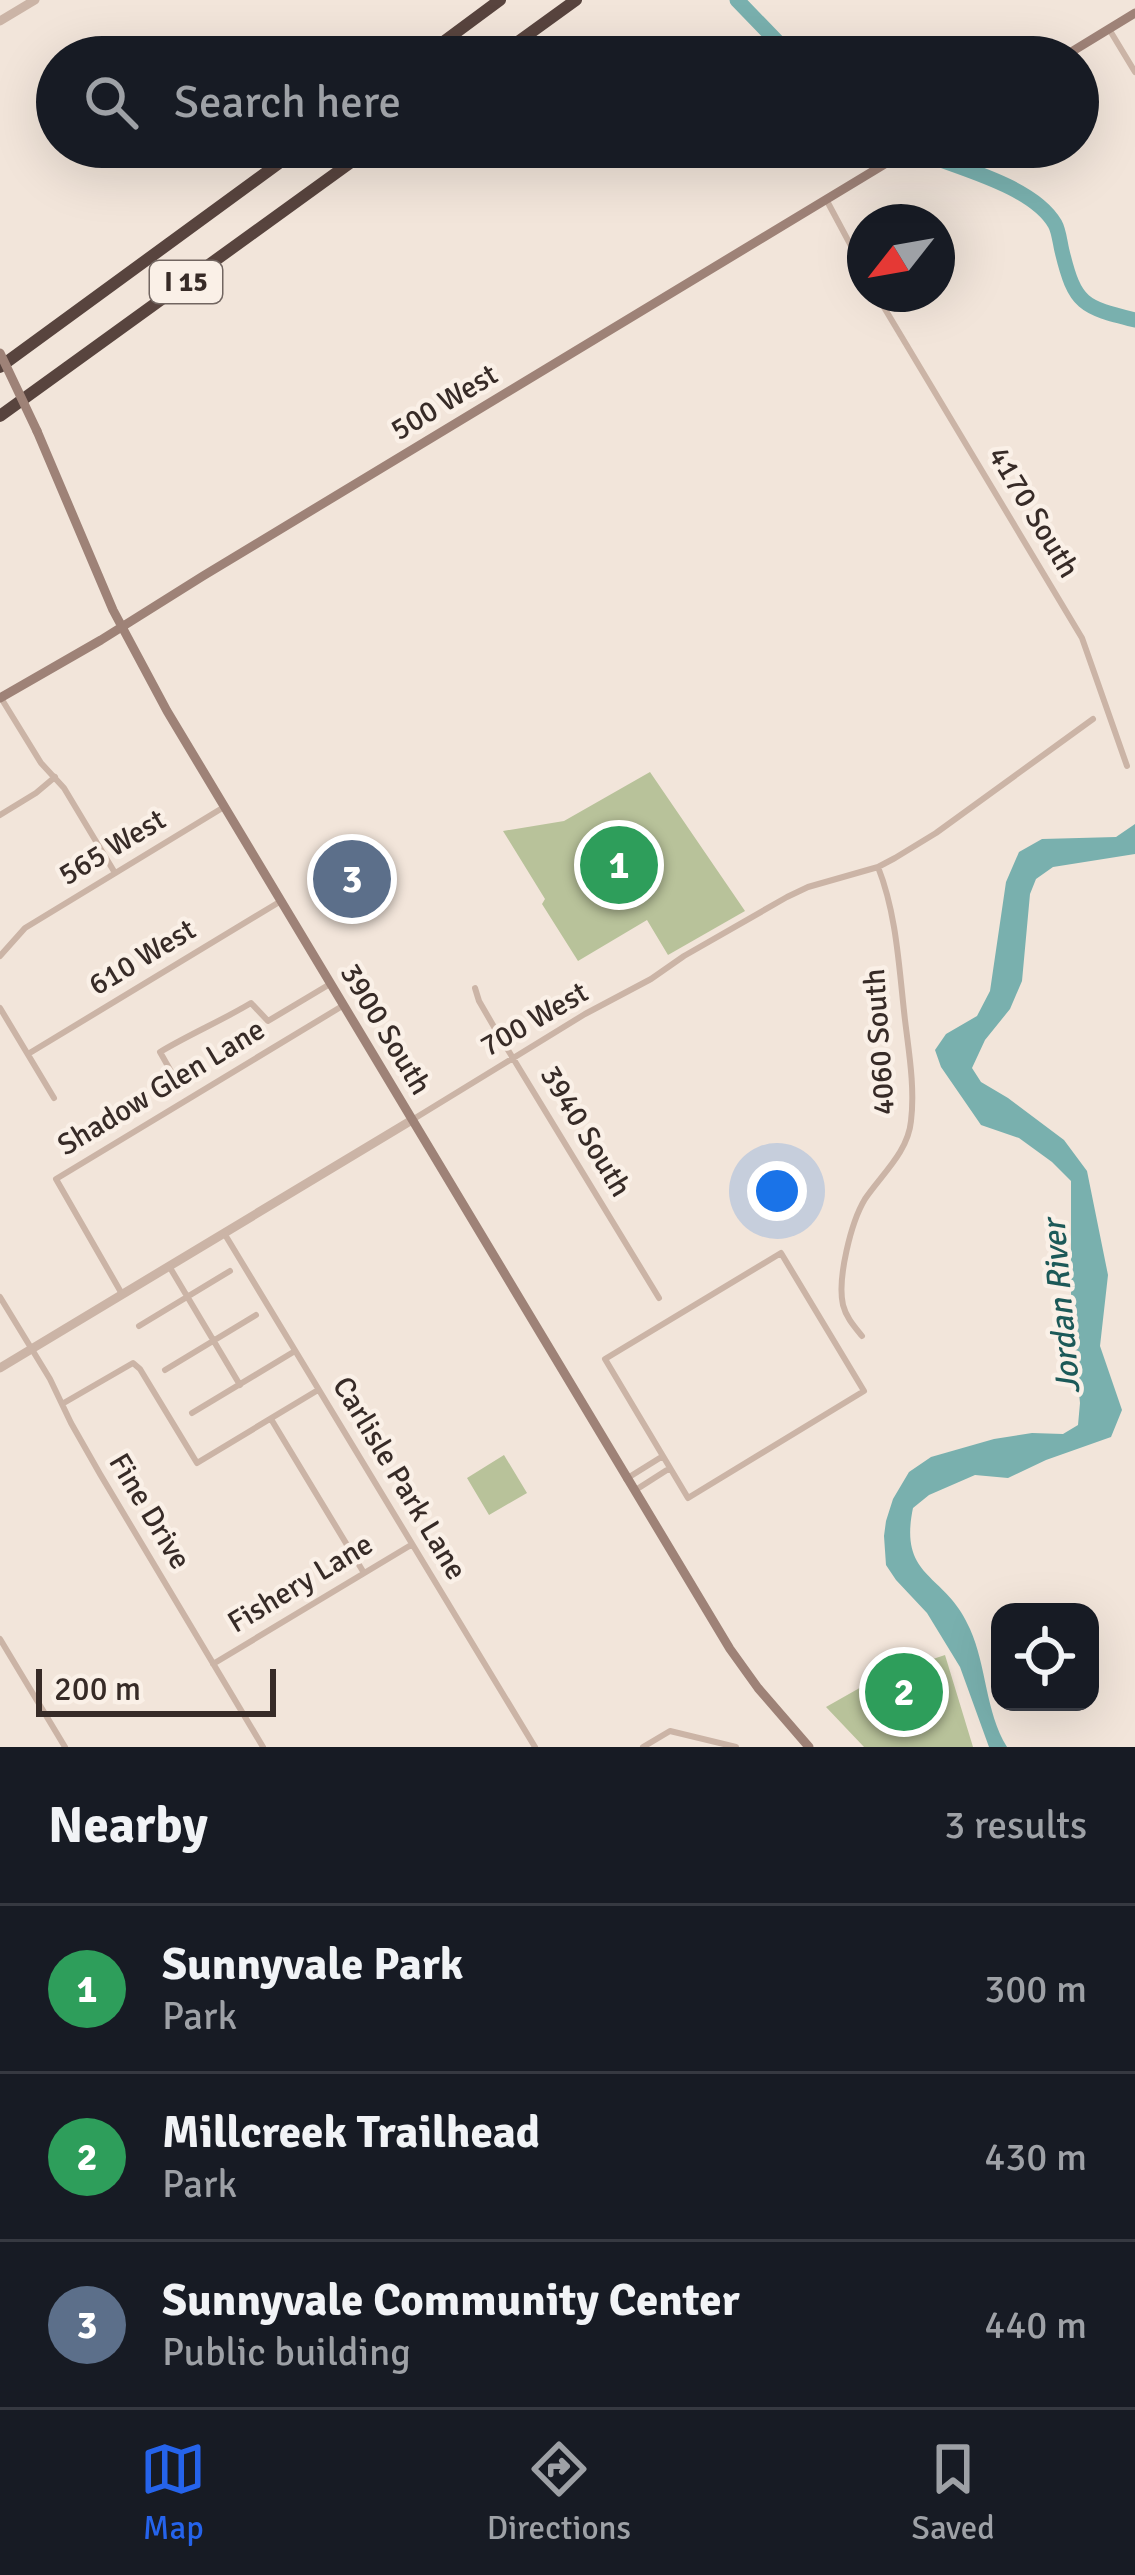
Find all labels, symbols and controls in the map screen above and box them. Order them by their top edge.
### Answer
search box [36,36,1099,168]
icon: search [78,69,144,135]
text: Search here [174,75,401,130]
north arrow [847,204,955,312]
road number: I 15 [150,261,222,303]
street label: 500 West [384,356,504,449]
street label: 4170 South [980,440,1087,585]
street label: 565 West [52,801,172,894]
pin: 1 [580,820,658,910]
pin: 3 [313,834,391,924]
street label: 610 West [82,911,202,1004]
street label: 3900 South [332,957,439,1102]
street label: 4060 South [856,967,903,1117]
street label: 700 West [474,974,595,1065]
street label: Shadow Glen Lane [51,1011,272,1164]
street label: 3940 South [532,1059,639,1204]
your location [747,1161,807,1221]
water label: Jordan River [1033,1213,1090,1396]
street label: Carlisle Park Lane [324,1370,475,1587]
street label: Fine Drive [101,1447,199,1576]
street label: Fishery Lane [221,1526,379,1641]
map controls [991,1603,1099,1711]
button: locate [991,1603,1099,1711]
pin: 2 [865,1647,943,1737]
scale bar [36,1663,276,1716]
text: 200 m [54,1669,141,1710]
text: Nearby [48,1794,208,1857]
text: 3 results [944,1801,1087,1849]
text: Sunnyvale Park [162,1937,463,1992]
text: 1 [76,1965,98,2013]
text: 300 m [984,1965,1087,2013]
text: Park [162,1992,237,2040]
text: Millcreek Trailhead [162,2105,540,2160]
text: 2 [76,2133,98,2181]
text: 430 m [984,2133,1087,2181]
text: Park [162,2160,237,2208]
text: Sunnyvale Community Center [162,2273,740,2328]
text: 3 [76,2301,98,2349]
text: 440 m [984,2301,1087,2349]
text: Public building [162,2328,411,2376]
tab: Map [140,2436,206,2549]
tab: Directions [487,2436,631,2549]
tab: Saved [912,2436,995,2549]

